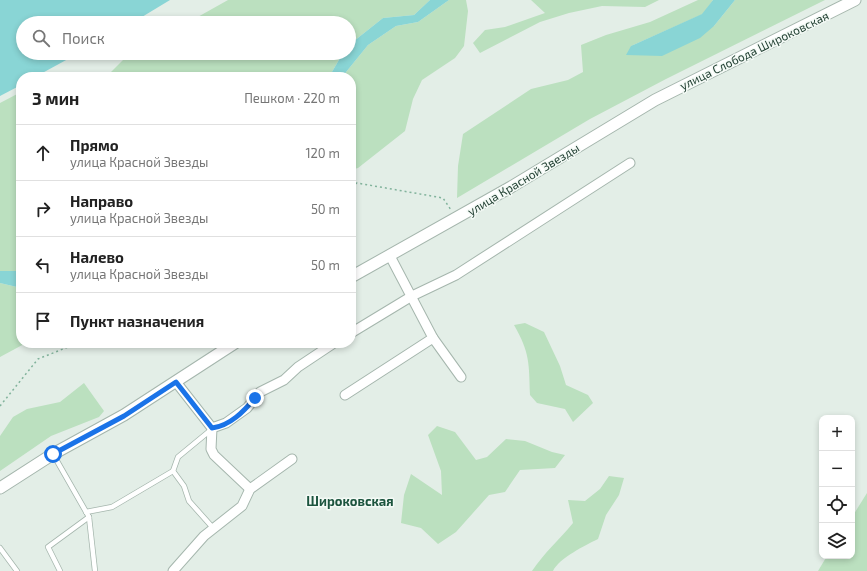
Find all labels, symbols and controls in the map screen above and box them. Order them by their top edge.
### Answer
street label: улица Слобода Широковская [677,8,831,93]
search box [16,16,356,60]
icon: search [30,27,52,49]
text: Поиск [62,29,105,47]
text: 3 мин [32,88,79,108]
text: Пешком · 220 m [244,90,340,106]
text: Прямо [70,136,119,154]
street label: улица Красной Звезды [465,140,582,219]
icon: ahead [32,142,54,164]
text: 120 m [305,145,340,161]
text: улица Красной Звезды [70,154,208,170]
text: Направо [70,192,133,210]
icon: right [32,198,54,220]
text: 50 m [311,201,340,217]
text: улица Красной Звезды [70,210,208,226]
text: Налево [70,248,124,266]
icon: left [32,254,54,276]
text: 50 m [311,257,340,273]
text: улица Красной Звезды [70,266,208,282]
icon: arrive [32,310,54,332]
text: Пункт назначения [70,312,204,330]
route end [246,389,264,407]
map controls [819,415,855,559]
button: + [819,415,855,451]
route start [44,445,62,463]
button: − [819,451,855,487]
button: locate [819,487,855,523]
district label: Широковская [306,493,394,509]
button: layers [819,523,855,559]

